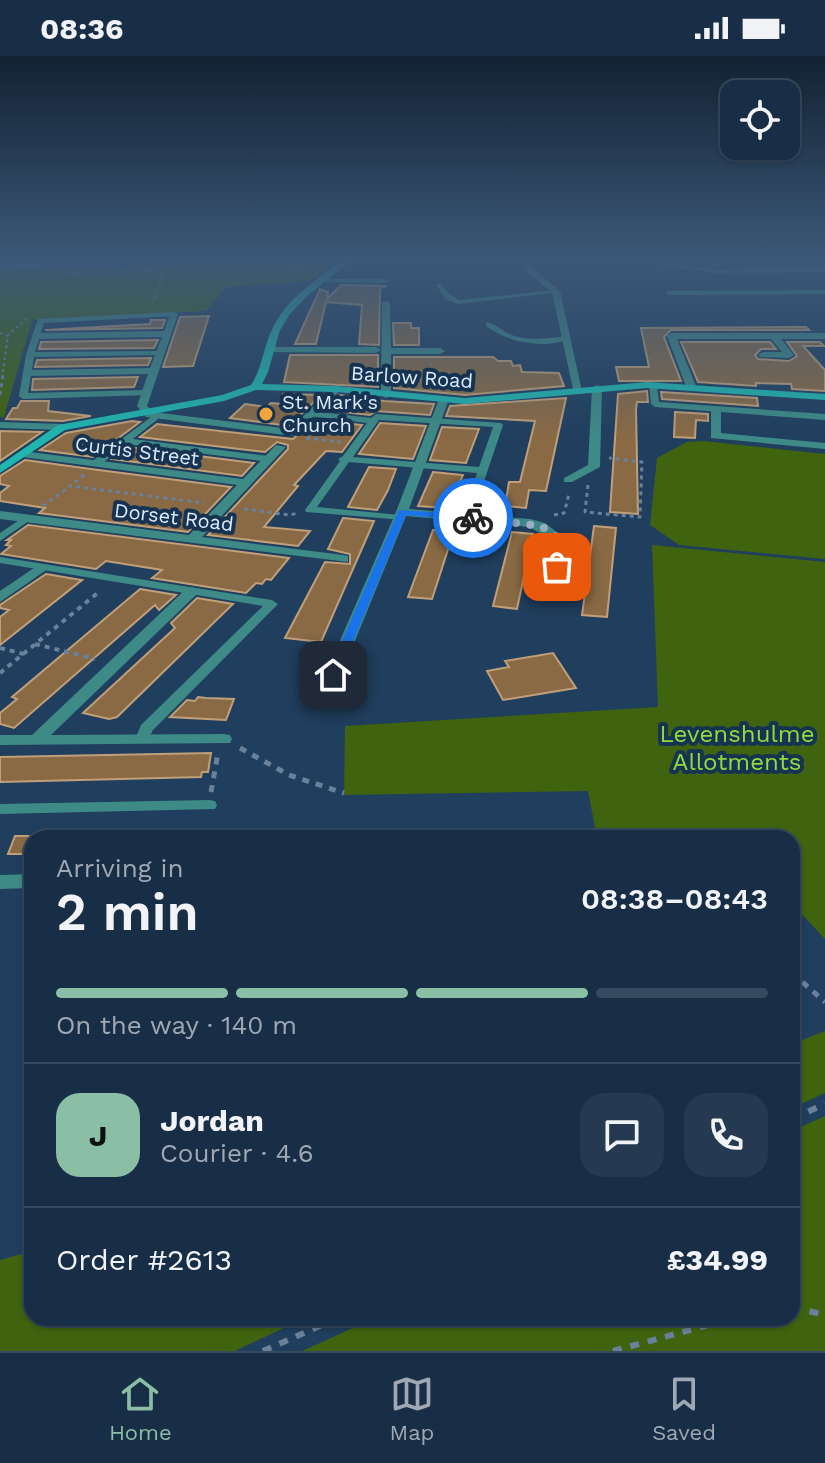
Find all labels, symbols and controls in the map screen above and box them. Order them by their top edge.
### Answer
text: 08:36 [40,11,123,46]
map controls [720,80,800,160]
button: locate [720,80,800,160]
street label: Barlow Road [350,361,474,393]
place label: St. Mark's Church [282,390,378,437]
marker: St. Mark's Church [257,405,275,423]
street label: Curtis Street [74,431,201,471]
courier [433,478,513,558]
icon: bike [451,496,495,540]
street label: Dorset Road [113,498,235,536]
pin [523,533,591,601]
icon: bag [535,545,579,589]
pin [299,641,367,709]
icon: home [311,653,355,697]
park label: Levenshulme Allotments [659,720,815,776]
text: Arriving in [56,853,184,883]
text: 08:38–08:43 [581,881,768,916]
text: 2 min [56,882,199,943]
text: On the way · 140 m [56,1010,297,1040]
button: chat [580,1093,664,1177]
button: phone [684,1093,768,1177]
text: Jordan [160,1103,264,1138]
text: J [89,1118,107,1153]
text: Courier · 4.6 [160,1138,314,1168]
text: Order #2613 [56,1242,232,1277]
text: £34.99 [667,1242,768,1277]
tab: Home [109,1372,172,1445]
tab: Map [390,1372,434,1445]
tab: Saved [652,1372,716,1445]

